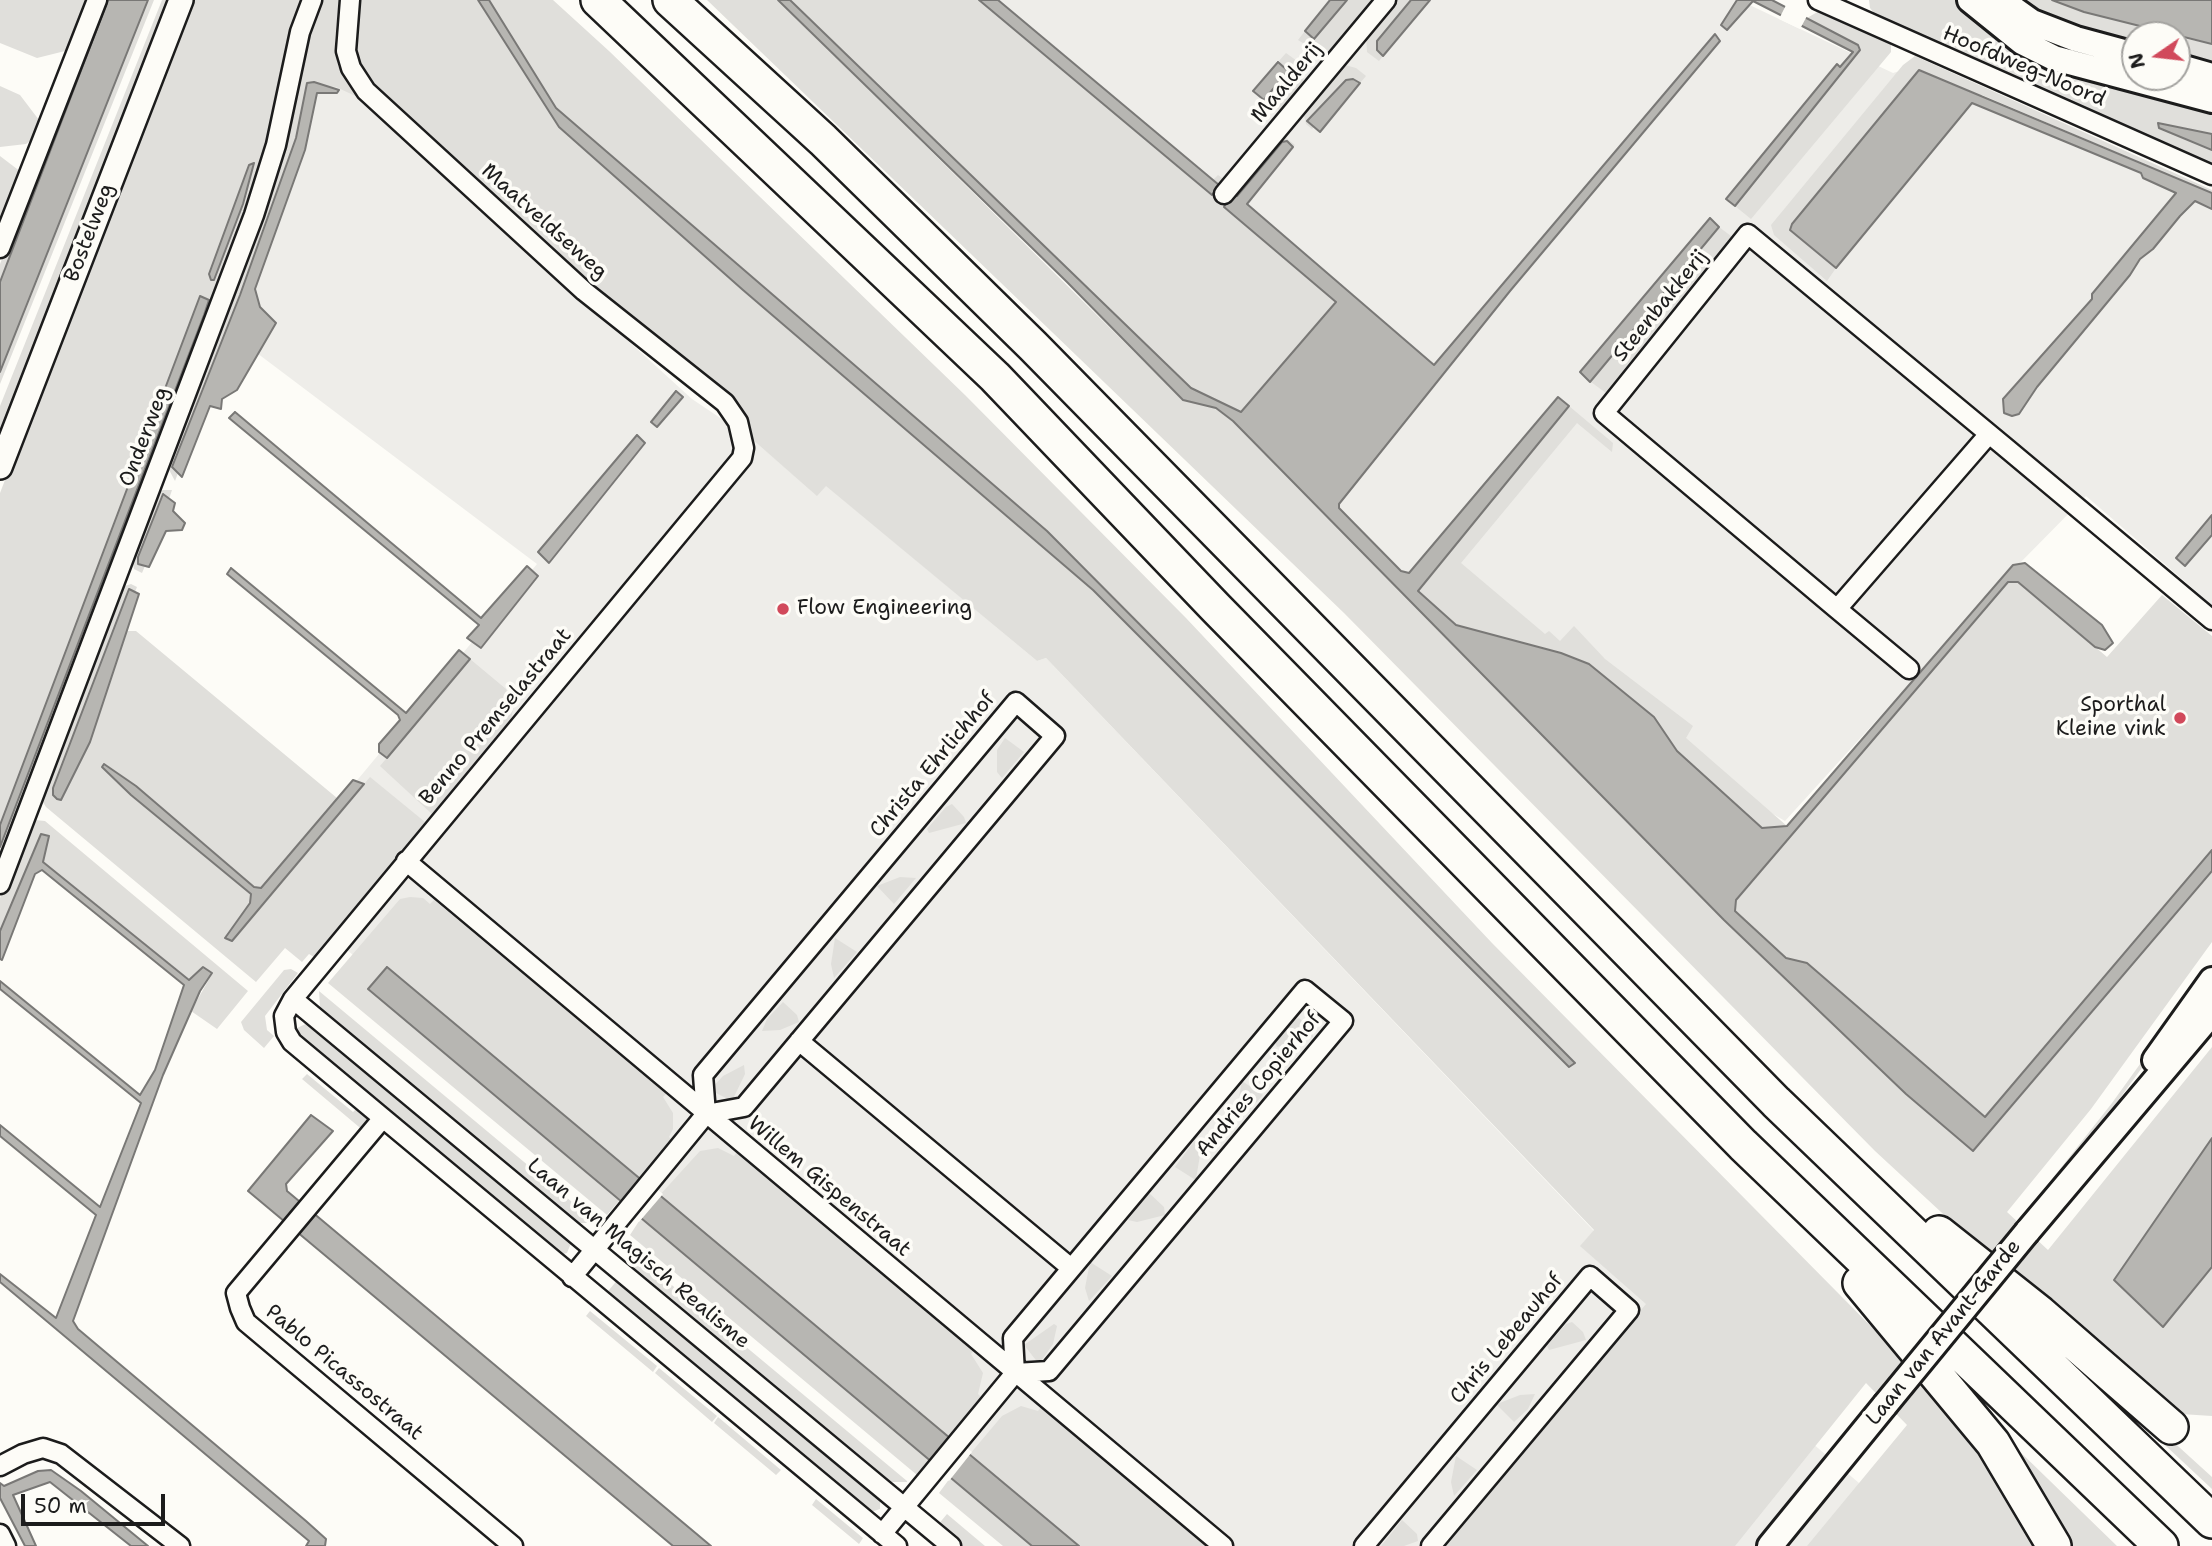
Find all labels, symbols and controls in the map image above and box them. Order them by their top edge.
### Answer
street label: Hoofdweg-Noord [1939,21,2109,113]
north arrow [2121,21,2191,91]
street label: Maalderij [1246,38,1328,128]
text: N [2123,50,2151,71]
street label: Maatveldseweg [476,159,612,285]
street label: Bostelweg [60,180,120,286]
street label: Steenbakkerij [1608,245,1714,367]
street label: Onderweg [114,384,176,490]
place label: Flow Engineering [797,596,972,622]
marker: Flow Engineering [775,601,791,617]
street label: Benno Premselastraat [415,623,577,811]
street label: Christa Ehrlichhof [865,687,1001,843]
place label: Sporthal Kleine vink [2056,693,2166,743]
marker: Sporthal Kleine vink [2172,710,2188,726]
street label: Andries Copierhof [1191,1008,1327,1162]
street label: Willem Gispenstraat [742,1111,916,1263]
street label: Laan van Magisch Realisme [521,1153,755,1355]
street label: Laan van Avant-Garde [1861,1235,2027,1431]
street label: Chris Lebeauhof [1445,1269,1569,1409]
street label: Pablo Picassostraat [260,1300,428,1446]
scale bar [24,1480,168,1524]
text: 50 m [34,1492,87,1520]

